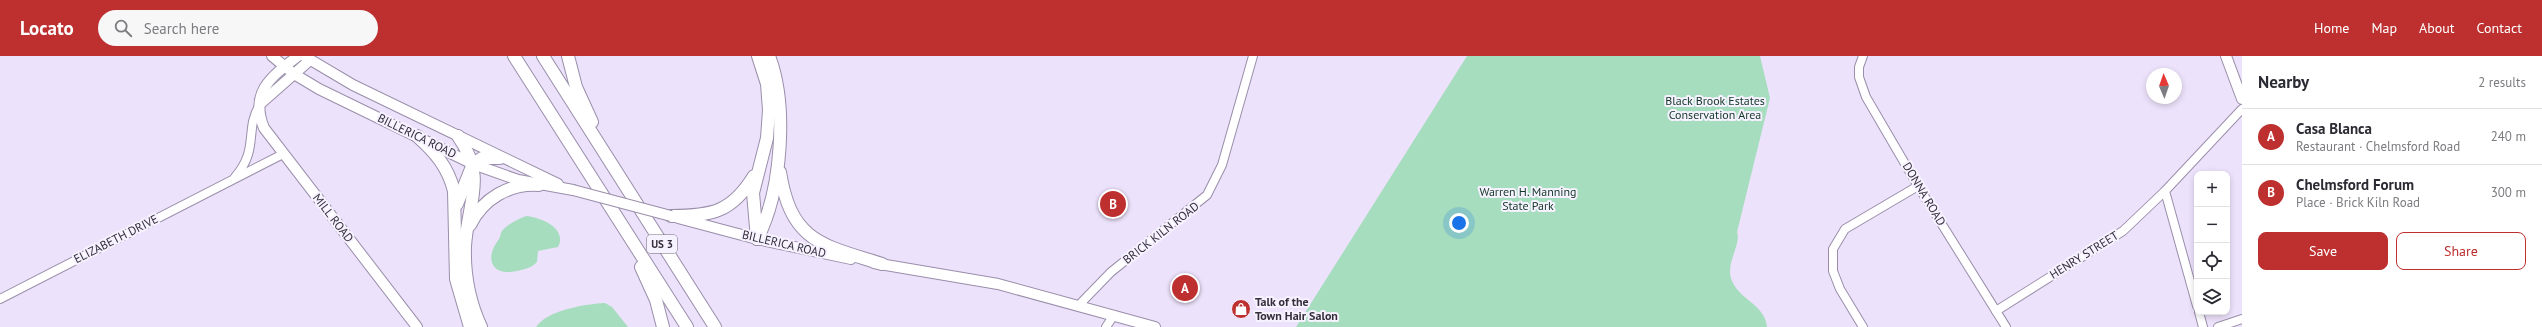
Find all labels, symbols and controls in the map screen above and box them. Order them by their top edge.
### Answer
search box [98,10,378,46]
text: Locato [20,16,74,40]
icon: search [112,17,134,39]
text: Search here [144,19,219,38]
text: Home [2314,19,2349,37]
text: Map [2371,19,2397,37]
text: About [2419,19,2455,37]
text: Contact [2477,19,2522,37]
north arrow [2146,68,2182,104]
text: Nearby [2258,71,2309,93]
text: 2 results [2478,74,2526,91]
park label: Black Brook Estates Conservation Area [1665,93,1765,122]
street label: BILLERICA ROAD [375,110,459,161]
text: Casa Blanca [2296,119,2372,138]
text: A [2267,128,2275,145]
text: 240 m [2491,128,2526,145]
text: Restaurant · Chelmsford Road [2296,138,2460,155]
street label: DONNA ROAD [1900,159,1949,228]
map controls [2194,171,2230,315]
button: + [2194,171,2230,207]
text: Chelmsford Forum [2296,175,2414,194]
park label: Warren H. Manning State Park [1479,184,1577,213]
text: B [2267,184,2275,201]
text: 300 m [2491,184,2526,201]
pin: B [1100,189,1126,219]
street label: MILL ROAD [310,190,357,245]
text: Place · Brick Kiln Road [2296,194,2420,211]
street label: BRICK KILN ROAD [1120,198,1202,267]
button: − [2194,207,2230,243]
street label: ELIZABETH DRIVE [71,211,160,266]
your location [1449,213,1469,233]
street label: BILLERICA ROAD [741,227,828,260]
street label: HENRY STREET [2047,227,2121,282]
button: Save [2258,232,2388,270]
button: Share [2396,232,2526,270]
road number: US 3 [647,235,677,253]
button: locate [2194,243,2230,279]
pin: A [1172,273,1198,303]
button: layers [2194,279,2230,315]
place label: Talk of the Town Hair Salon [1255,294,1338,323]
shop icon: Talk of the Town Hair Salon [1230,298,1252,320]

